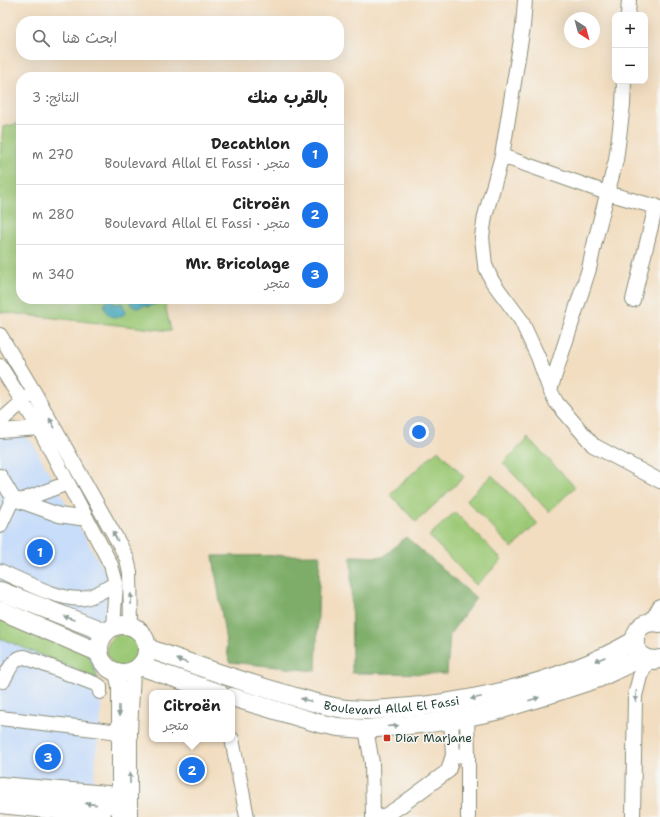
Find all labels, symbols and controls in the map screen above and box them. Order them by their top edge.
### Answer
north arrow [564,12,600,48]
map controls [612,12,648,84]
button: + [612,12,648,48]
search box [16,16,344,60]
icon: search [30,27,52,49]
text: ابحث هنا [62,28,117,48]
button: − [612,48,648,84]
text: بالقرب منك [248,86,328,108]
text: النتائج: 3 [32,89,79,106]
text: Decathlon [211,134,290,154]
text: 270 m [32,146,74,163]
text: 1 [312,146,318,163]
text: متجر · Boulevard Allal El Fassi [105,155,290,172]
text: Citroën [233,194,290,214]
text: 280 m [32,206,74,223]
text: 2 [310,206,320,223]
text: متجر · Boulevard Allal El Fassi [105,215,290,232]
text: Mr. Bricolage [186,254,290,274]
text: 340 m [32,266,74,283]
text: 3 [310,266,320,283]
text: متجر [265,275,290,292]
one-way arrow [48,417,55,429]
your location [409,422,429,442]
one-way arrow [112,530,119,542]
pin: 1 [27,537,53,567]
one-way arrow [128,592,134,605]
one-way arrow [62,615,74,621]
one-way arrow [593,656,605,662]
one-way arrow [176,658,188,664]
popup [149,690,235,742]
one-way arrow [632,690,639,702]
street label: Boulevard Allal El Fassi [322,693,460,718]
one-way arrow [470,695,482,701]
text: Citroën [163,696,221,716]
one-way arrow [528,696,540,702]
one-way arrow [300,697,312,703]
one-way arrow [116,705,122,718]
text: متجر [163,717,189,734]
one-way arrow [387,723,399,730]
place label: Diar Marjane [395,730,472,746]
marker: Diar Marjane [382,733,392,743]
pin: 3 [35,742,61,772]
pin: 2 [179,755,205,785]
one-way arrow [127,771,133,784]
one-way arrow [85,801,97,808]

